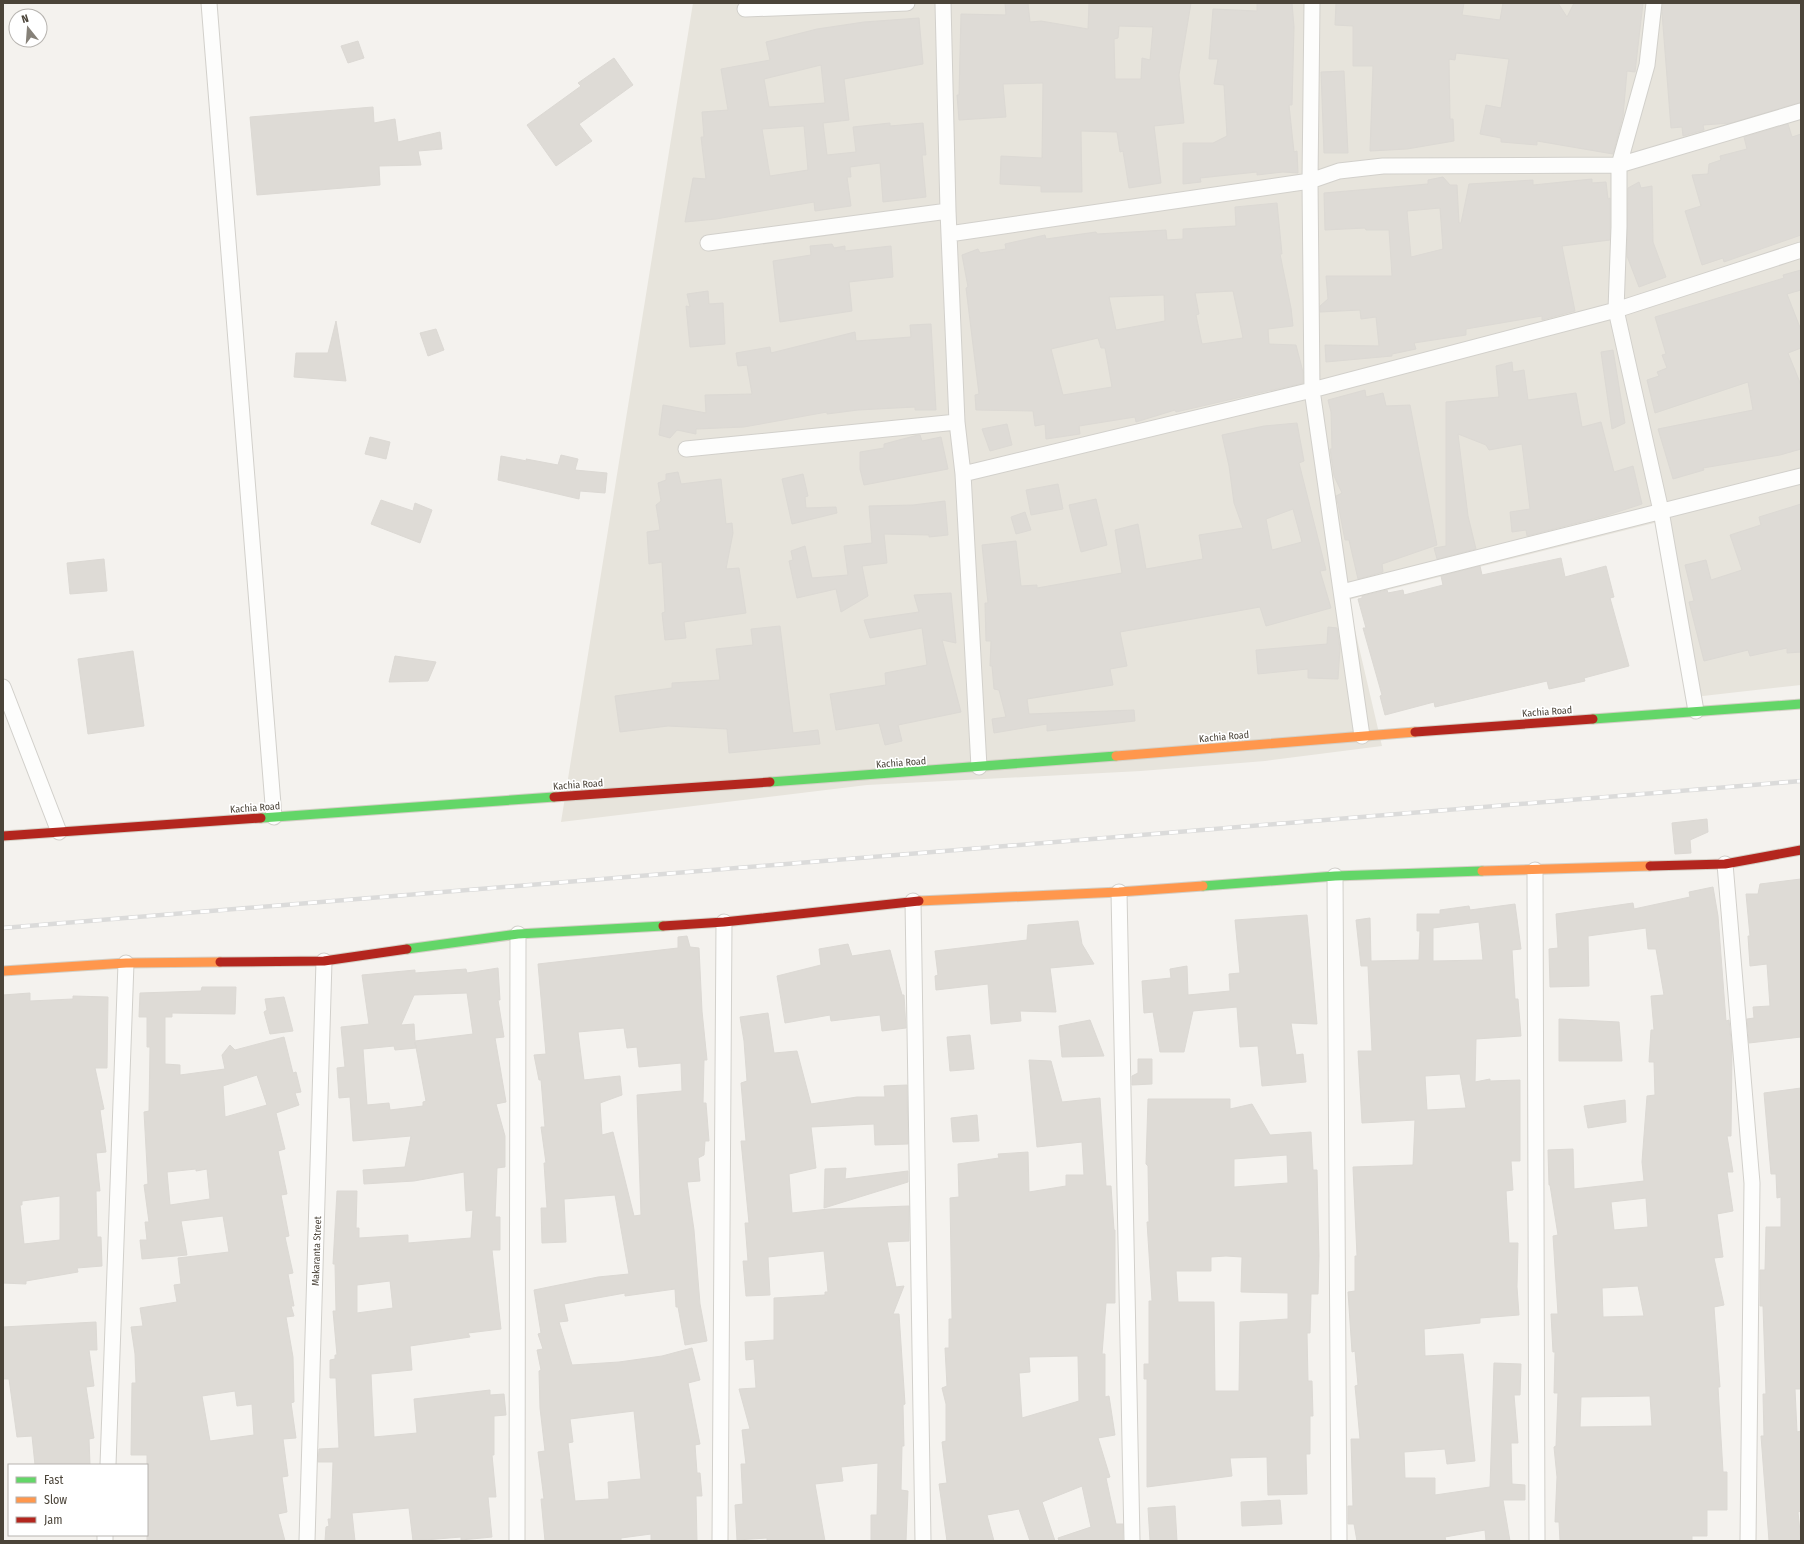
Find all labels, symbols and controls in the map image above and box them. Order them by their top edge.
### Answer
north arrow [8,8,48,48]
text: N [20,12,30,26]
street label: Kachia Road [1522,704,1573,720]
street label: Kachia Road [1199,729,1250,745]
street label: Kachia Road [876,755,927,771]
street label: Kachia Road [553,777,604,793]
street label: Kachia Road [230,800,281,816]
street label: Makaranta Street [310,1215,324,1286]
legend [8,1464,148,1536]
text: Fast [44,1473,63,1487]
text: Slow [44,1493,67,1507]
text: Jam [44,1513,62,1527]

